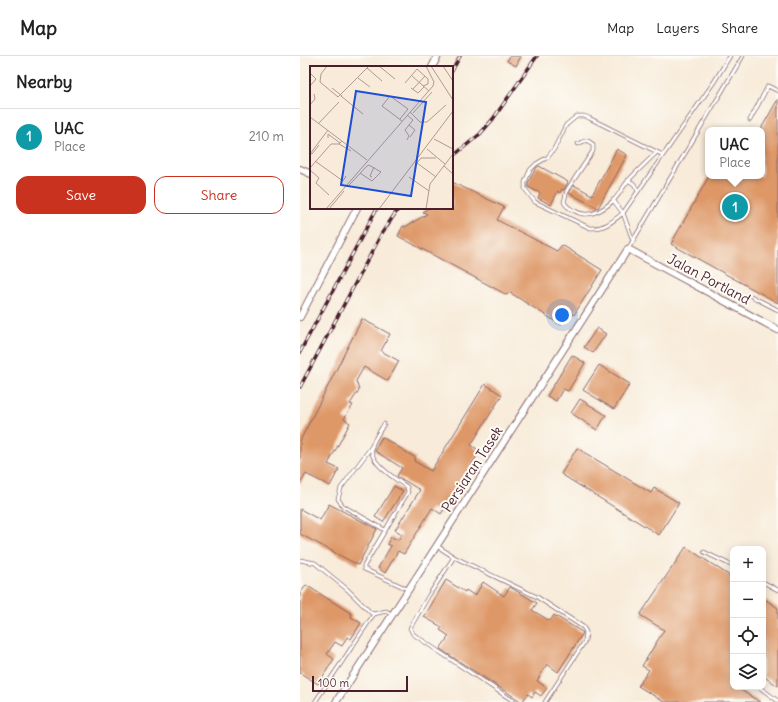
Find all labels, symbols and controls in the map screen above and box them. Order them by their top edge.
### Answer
text: Map [20,16,57,40]
text: Map [607,19,634,37]
text: Layers [656,19,699,37]
text: Share [721,19,758,37]
inset map [310,66,453,209]
text: Nearby [16,71,72,93]
text: UAC [54,119,84,138]
popup [705,127,765,179]
text: 1 [26,128,32,145]
text: 210 m [249,128,284,145]
text: UAC [719,135,749,154]
text: Place [54,138,85,155]
text: Place [719,154,751,171]
button: Save [16,176,146,214]
button: Share [154,176,284,214]
pin: 1 [722,192,748,222]
street label: Jalan Portland [664,250,754,308]
your location [552,305,572,325]
street label: Persiaran Tasek [437,423,507,515]
map controls [730,546,766,690]
button: + [730,546,766,582]
button: − [730,582,766,618]
button: locate [730,618,766,654]
button: layers [730,654,766,690]
scale bar [312,674,408,693]
text: 100 m [318,676,349,690]

